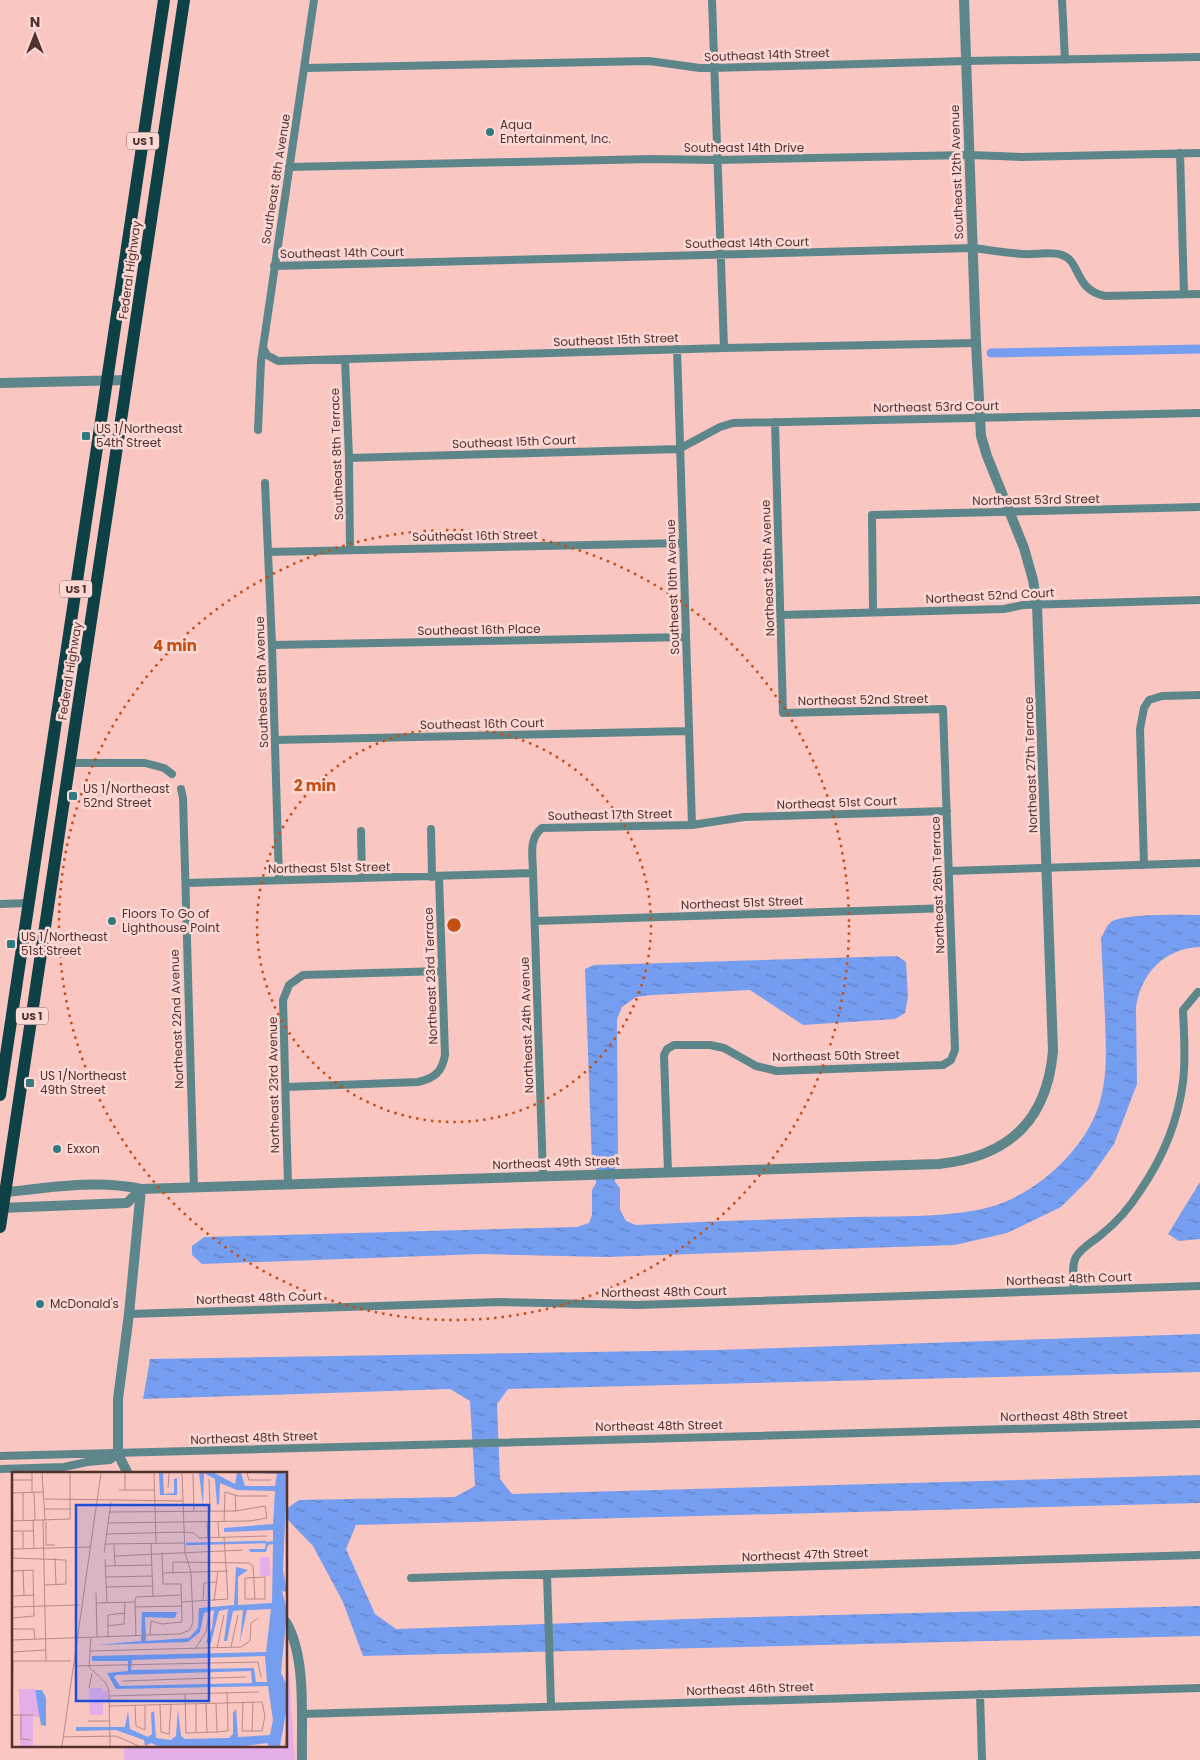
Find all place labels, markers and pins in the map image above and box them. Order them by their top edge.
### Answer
place label: Aqua Entertainment, Inc. [500,116,611,147]
marker: Aqua Entertainment, Inc. [484,126,496,138]
place label: US 1/Northeast 54th Street [96,420,183,451]
marker: US 1/Northeast 54th Street [80,430,92,442]
place label: US 1/Northeast 52nd Street [83,780,170,811]
marker: US 1/Northeast 52nd Street [67,790,79,802]
place label: Floors To Go of Lighthouse Point [122,905,220,936]
marker: Floors To Go of Lighthouse Point [106,915,118,927]
centre of rings [445,916,463,934]
place label: US 1/Northeast 51st Street [21,928,108,959]
marker: US 1/Northeast 51st Street [5,938,17,950]
place label: US 1/Northeast 49th Street [40,1067,127,1098]
marker: US 1/Northeast 49th Street [24,1077,36,1089]
place label: Exxon [67,1140,100,1157]
marker: Exxon [51,1143,63,1155]
place label: McDonald's [50,1295,119,1312]
marker: McDonald's [34,1298,46,1310]

